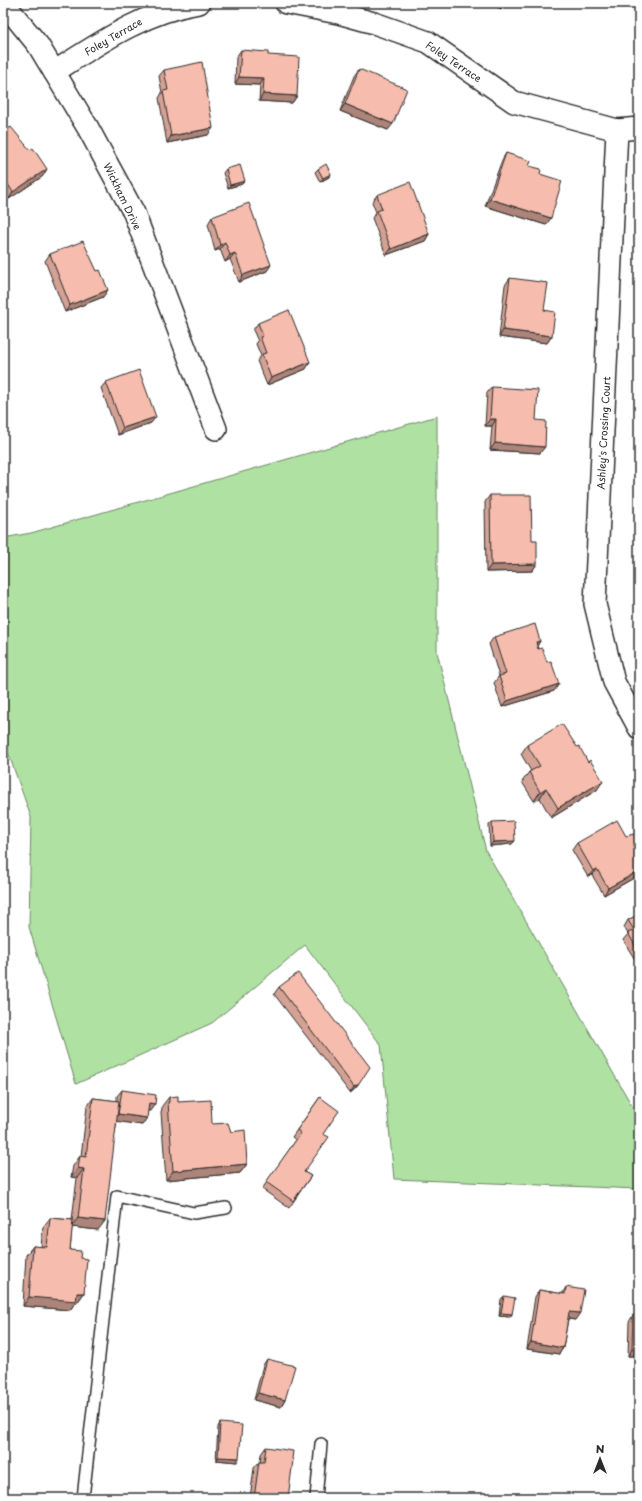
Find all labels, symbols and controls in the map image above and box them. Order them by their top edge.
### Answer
street label: Foley Terrace [81,13,145,59]
street label: Foley Terrace [423,37,485,85]
street label: Wickham Drive [100,160,146,232]
street label: Ashley's Crossing Court [593,376,613,490]
north arrow [580,1439,620,1479]
text: N [596,1440,605,1457]

